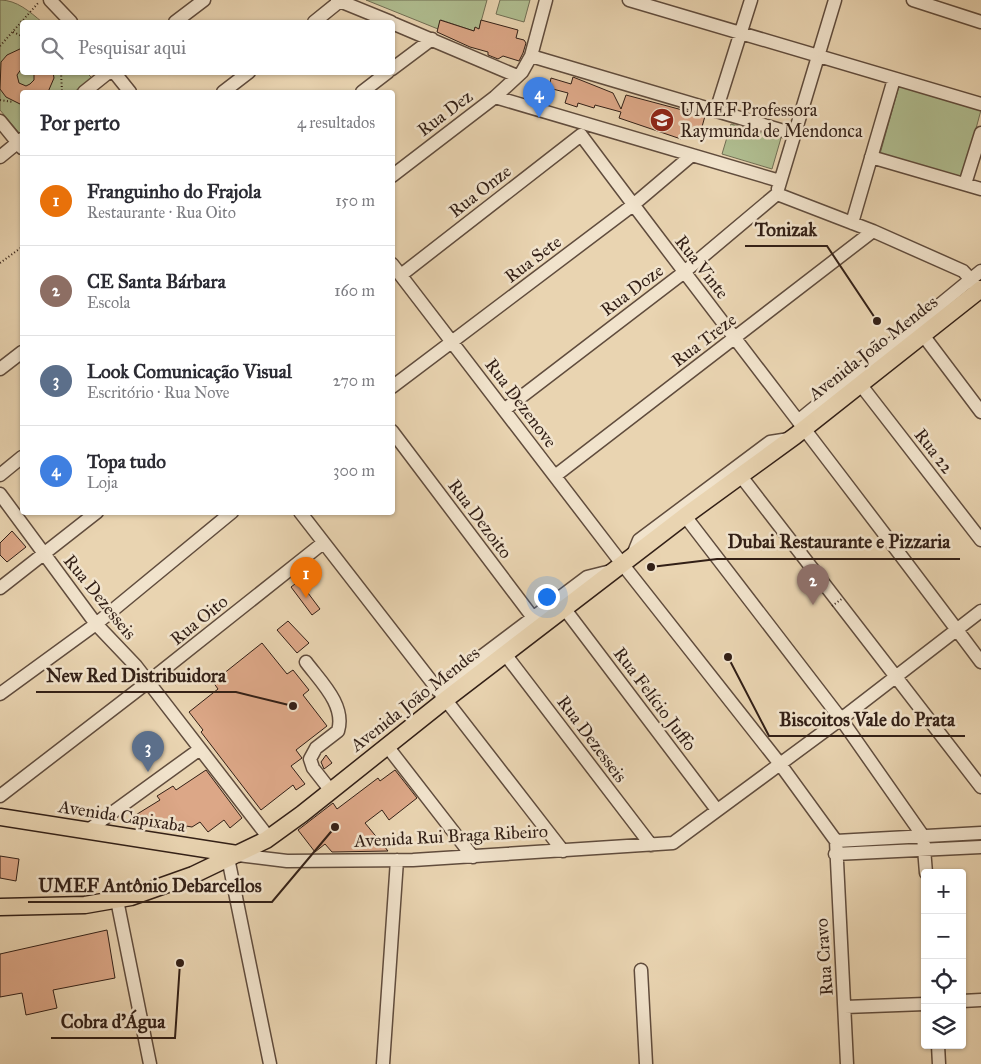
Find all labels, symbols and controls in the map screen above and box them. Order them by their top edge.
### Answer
search box [20,20,395,75]
icon: search [38,34,66,62]
text: Pesquisar aqui [78,36,186,59]
pin: 4 [523,77,555,118]
street label: Rua Dez [413,85,477,141]
place label: UMEF Professora Raymunda de Mendonca [680,99,863,142]
school or university icon: UMEF Professora Raymunda de Mendonca [649,107,675,133]
text: Por perto [40,110,120,136]
text: 4 resultados [297,113,375,132]
street label: Rua Onze [445,160,515,222]
text: Franguinho do Frajola [87,180,261,203]
text: 1 [53,191,59,210]
text: 150 m [335,191,375,210]
text: Restaurante · Rua Oito [87,203,236,222]
callout: Tonizak [745,212,827,246]
text: Tonizak [754,218,818,241]
street label: Rua Sete [500,231,566,287]
street label: Rua Vinte [670,231,734,303]
street label: Rua Doze [596,259,668,321]
text: CE Santa Bárbara [87,270,226,293]
text: 2 [52,281,60,300]
text: 160 m [334,281,375,300]
street label: Avenida João Mendes [803,291,943,407]
text: Escola [87,293,130,312]
street label: Rua Treze [667,309,741,371]
street label: Rua Dezenove [480,354,562,452]
text: Look Comunicação Visual [87,360,292,383]
text: 3 [53,371,59,390]
text: 270 m [333,371,375,390]
text: Escritório · Rua Nove [87,383,229,402]
street label: Rua 22 [910,424,959,478]
text: Topa tudo [87,450,166,473]
text: 4 [52,461,60,480]
text: 300 m [333,461,375,480]
text: Loja [87,473,118,492]
street label: Rua Dezoito [443,475,517,563]
callout: Dubai Restaurante e Pizzaria [717,525,960,559]
text: Dubai Restaurante e Pizzaria [728,530,951,553]
street label: Rua Dezesseis [59,550,141,644]
pin: 1 [290,557,322,598]
pin: 2 [797,564,829,605]
your location [534,584,560,610]
street label: Rua Oito [166,590,232,650]
street label: Avenida João Mendes [345,642,485,758]
street label: Rua Felício Juffo [608,643,701,756]
callout: New Red Distribuidora [36,658,236,692]
text: New Red Distribuidora [46,664,227,687]
street label: Rua Dezesseis [552,691,632,787]
callout: Biscoitos Vale do Prata [769,702,965,736]
text: Biscoitos Vale do Prata [779,708,956,731]
pin: 3 [132,731,164,772]
street label: Avenida Capixaba [56,795,187,837]
street label: Avenida Rui Braga Ribeiro [353,820,549,853]
callout: UMEF Antônio Debarcellos [28,868,272,902]
map controls [921,869,966,1049]
button: + [921,869,966,914]
text: UMEF Antônio Debarcellos [38,874,262,897]
button: − [921,914,966,959]
street label: Rua Cravo [810,917,838,997]
button: locate [921,959,966,1004]
callout: Cobra d'Água [51,1004,175,1038]
button: layers [921,1004,966,1049]
text: Cobra d'Água [61,1009,166,1034]

